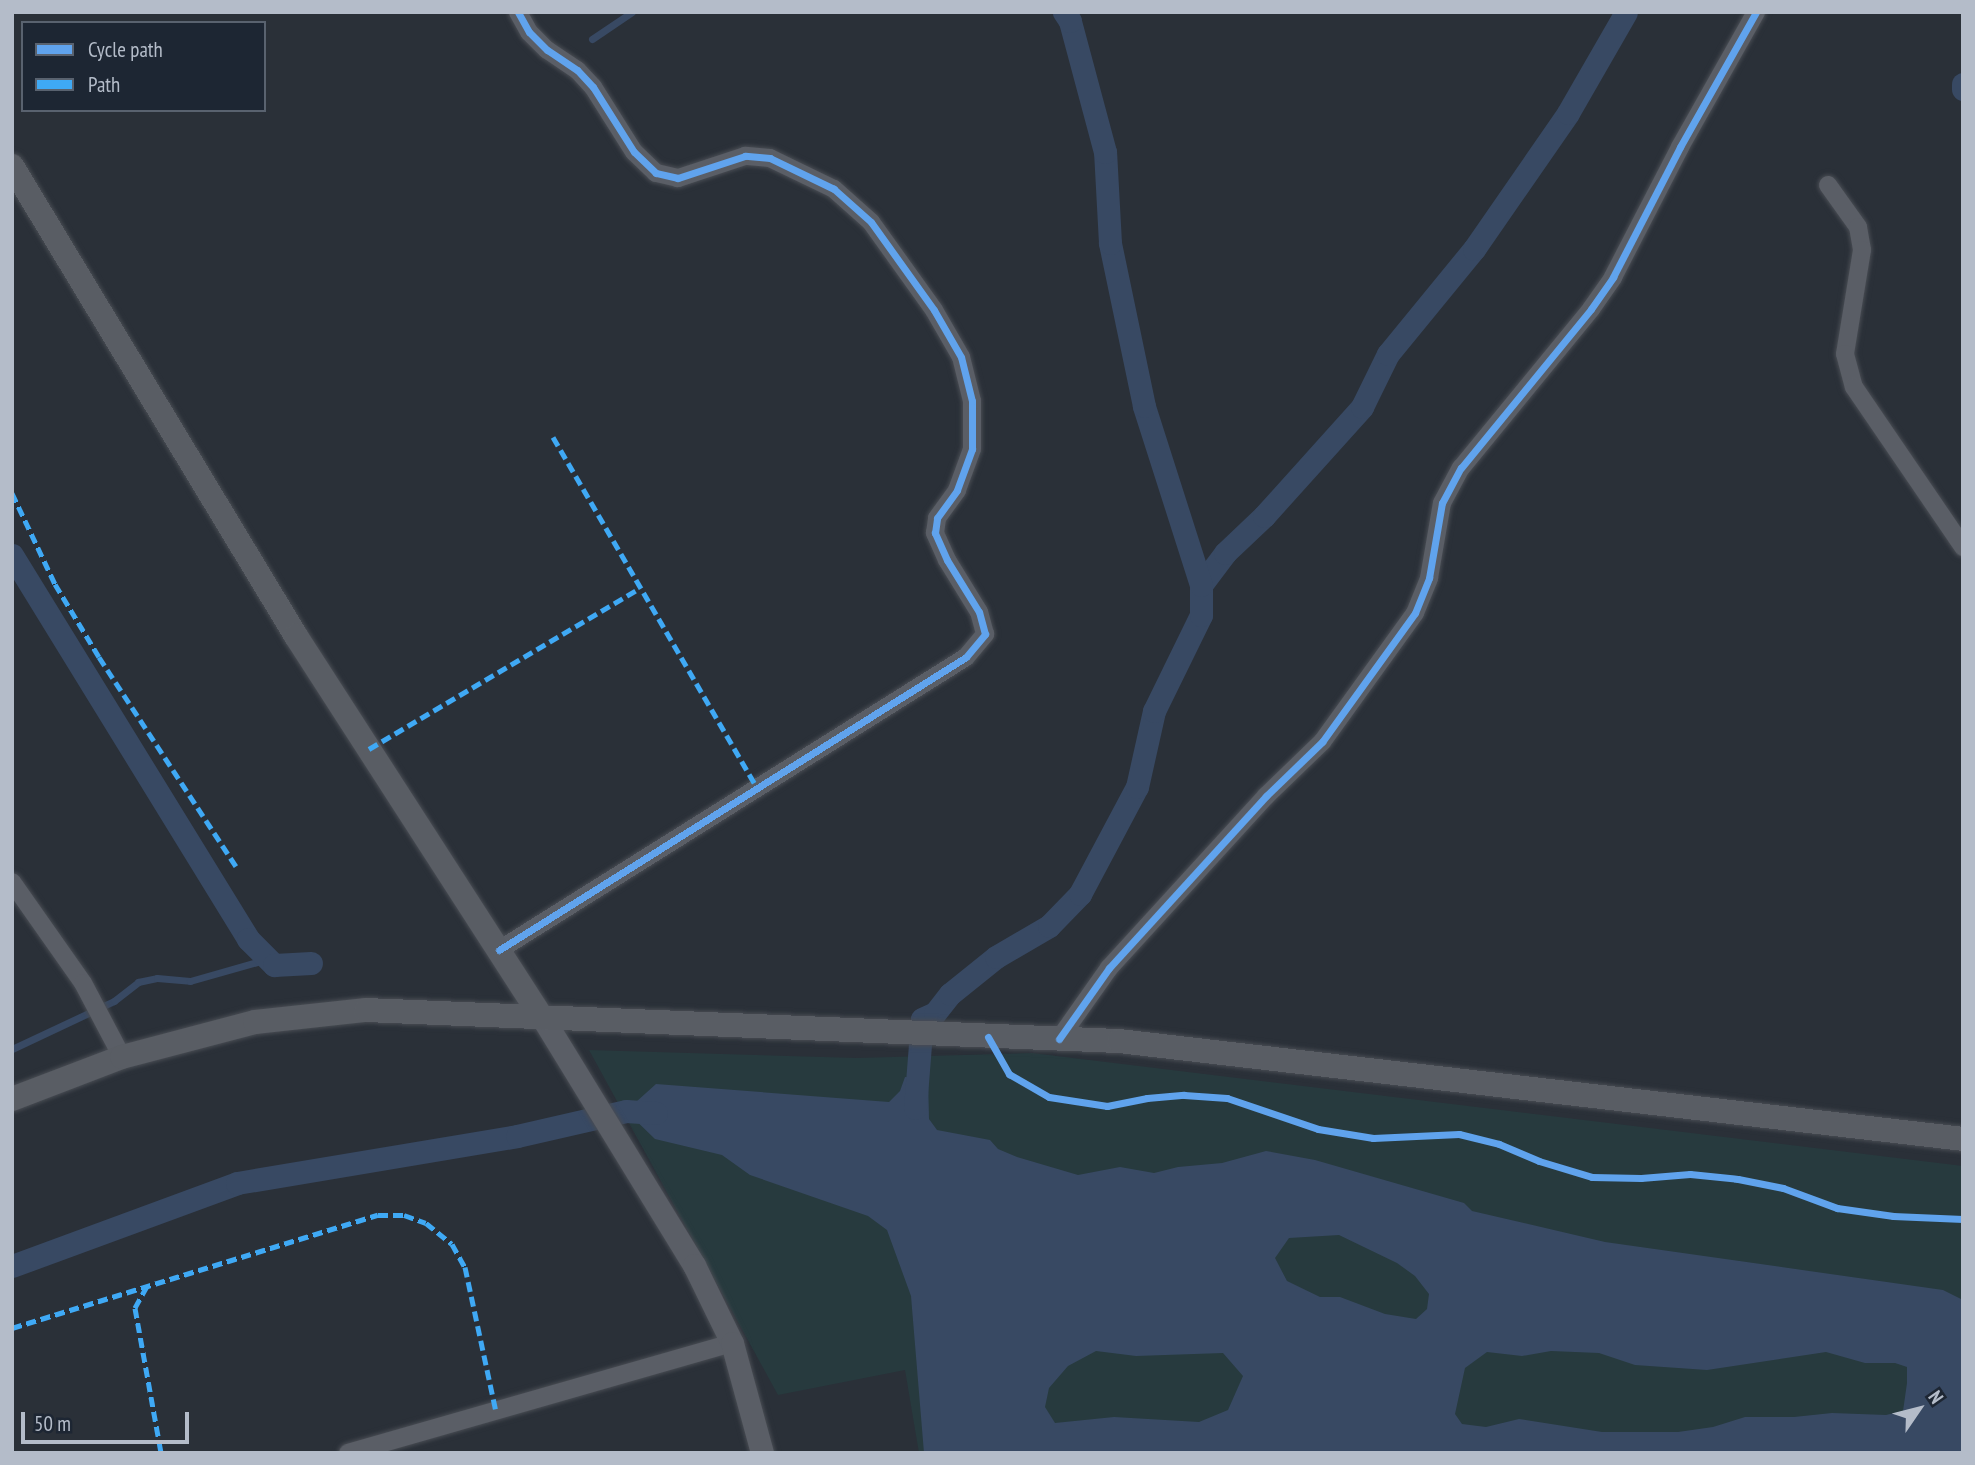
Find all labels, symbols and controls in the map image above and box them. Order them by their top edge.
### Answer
legend [21,21,266,112]
text: Cycle path [88,36,163,63]
text: Path [88,71,120,98]
north arrow [1884,1374,1954,1444]
text: N [1923,1386,1949,1408]
scale bar [24,1398,192,1442]
text: 50 m [34,1410,71,1437]

